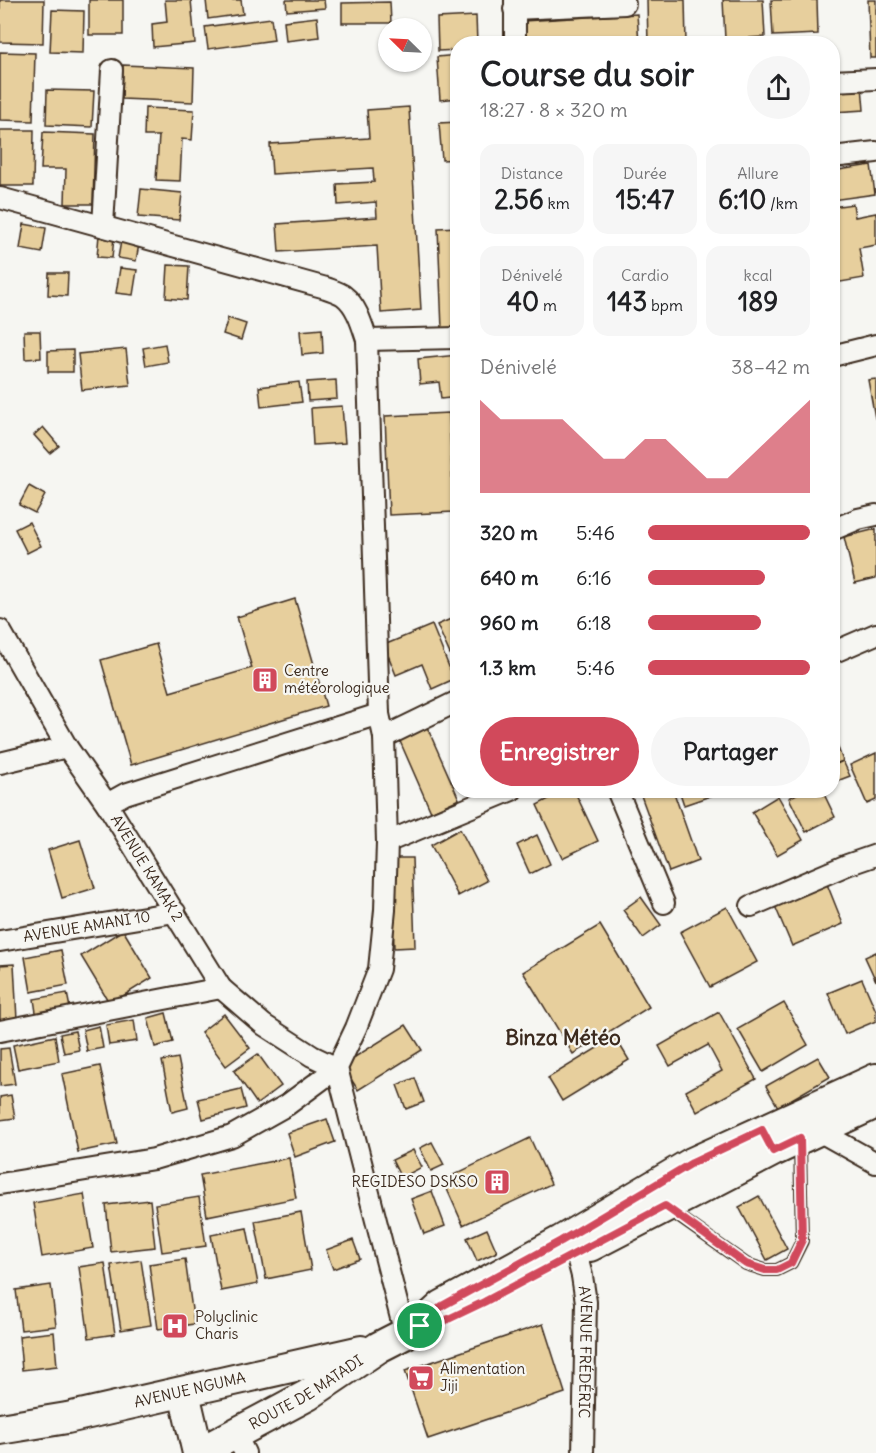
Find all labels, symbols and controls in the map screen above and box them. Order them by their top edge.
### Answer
north arrow [378,18,432,72]
map controls [378,18,432,72]
text: Course du soir [480,53,694,95]
button: share [747,56,810,119]
text: 18:27 · 8 × 320 m [480,97,628,122]
text: Distance [501,163,563,183]
text: Durée [623,163,667,183]
text: Allure [737,163,779,183]
text: 2.56 [494,183,544,216]
text: 15:47 [616,183,674,216]
text: 6:10 [718,183,766,216]
text: km [544,193,570,213]
text: /km [766,193,798,213]
text: Dénivelé [501,265,563,285]
text: Cardio [621,265,669,285]
text: kcal [744,265,772,285]
text: 40 [507,285,539,318]
text: 143 [607,285,647,318]
text: 189 [738,285,778,318]
text: m [539,295,557,315]
text: bpm [647,295,683,315]
text: Dénivelé [480,354,557,379]
text: 38–42 m [731,354,810,379]
text: 320 m [480,520,538,545]
text: 5:46 [576,520,615,545]
text: 640 m [480,565,539,590]
text: 6:16 [576,565,612,590]
text: 960 m [480,610,539,635]
text: 6:18 [576,610,612,635]
text: 1.3 km [480,655,536,680]
text: 5:46 [576,655,615,680]
place label: Centre météorologique [284,661,390,697]
building icon: Centre météorologique [250,665,280,695]
button: Enregistrer [480,717,639,786]
button: Partager [651,717,810,786]
street label: AVENUE KAMAK 2 [107,811,187,925]
street label: AVENUE AMANI 10 [22,906,152,946]
district label: Binza Météo [505,1024,621,1051]
building icon: REGIDESO DSKSO [482,1167,512,1197]
place label: REGIDESO DSKSO [351,1172,478,1191]
street label: AVENUE FRÉDÉRIC [575,1284,596,1418]
pin [394,1300,445,1351]
place label: Polyclinic Charis [195,1307,258,1343]
icon: arrive [403,1309,436,1342]
hospital icon: Polyclinic Charis [160,1311,190,1341]
street label: ROUTE DE MATADI [246,1351,366,1434]
place label: Alimentation Jiji [440,1359,526,1395]
supermarket icon: Alimentation Jiji [406,1363,436,1393]
street label: AVENUE NGUMA [132,1368,248,1411]

